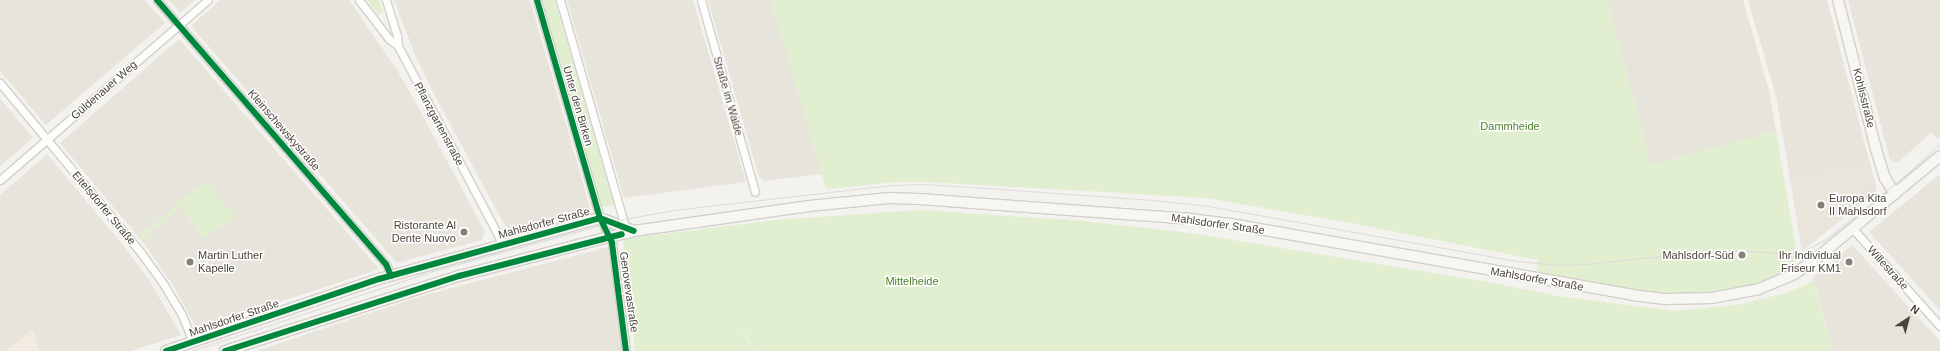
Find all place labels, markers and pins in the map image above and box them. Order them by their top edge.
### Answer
place label: Europa Kita II Mahlsdorf [1829,192,1886,218]
marker: Europa Kita II Mahlsdorf [1816,200,1826,210]
place label: Ristorante Al Dente Nuovo [392,219,456,245]
marker: Ristorante Al Dente Nuovo [459,227,469,237]
place label: Mahlsdorf-Süd [1662,248,1734,262]
place label: Martin Luther Kapelle [198,249,263,275]
place label: Ihr Individual Friseur KM1 [1779,249,1841,275]
marker: Mahlsdorf-Süd [1737,250,1747,260]
marker: Martin Luther Kapelle [185,257,195,267]
marker: Ihr Individual Friseur KM1 [1844,257,1854,267]

